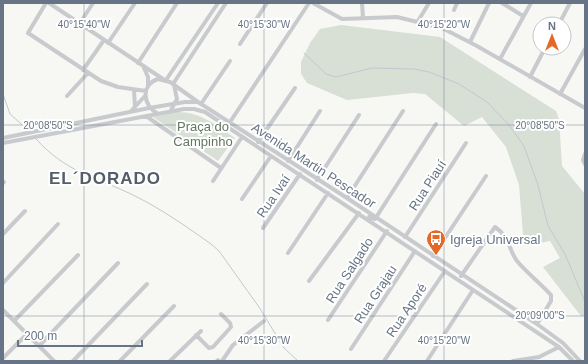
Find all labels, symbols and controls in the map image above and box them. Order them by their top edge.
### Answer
north arrow [532,16,572,56]
text: 40°15'40"W [58,19,111,30]
text: 40°15'30"W [238,19,291,30]
text: 40°15'20"W [418,19,471,30]
text: N [548,20,556,32]
park label: Praça do Campinho [173,119,233,149]
text: 20°08'50"S [23,120,73,131]
street label: Avenida Martin Pescador [249,120,379,212]
text: 20°08'50"S [515,120,565,131]
street label: Rua Piauí [406,157,449,213]
district label: EL´DORADO [49,169,161,188]
street label: Rua Ivaí [254,172,293,221]
bus stop icon: Igreja Universal [425,228,447,256]
place label: Igreja Universal [450,232,540,247]
street label: Rua Salgado [323,235,376,306]
street label: Rua Grajau [351,262,400,326]
street label: Rua Aporé [383,281,430,340]
text: 20°09'00"S [515,310,565,321]
scale bar [18,322,142,348]
text: 200 m [24,329,57,343]
text: 40°15'30"W [238,335,291,346]
text: 40°15'20"W [418,335,471,346]

